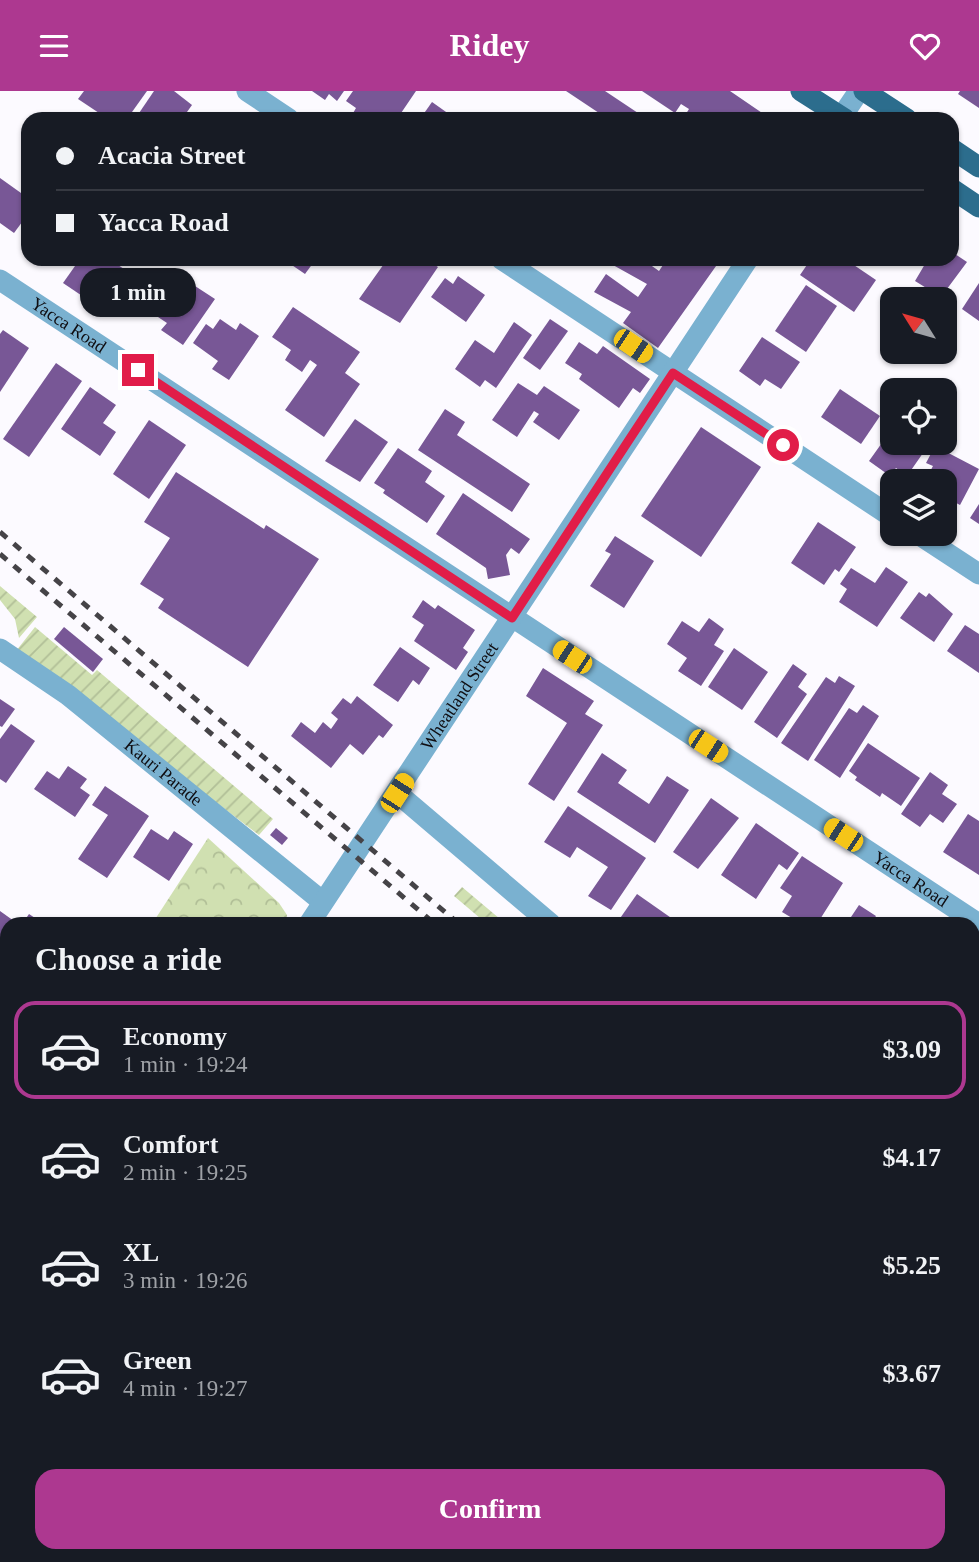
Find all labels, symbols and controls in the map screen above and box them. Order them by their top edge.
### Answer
icon: menu [35,27,73,65]
text: Ridey [450,27,530,63]
icon: heart [906,27,944,65]
text: Acacia Street [98,141,246,170]
text: Yacca Road [98,208,229,237]
callout: 1 min [80,268,196,317]
text: 1 min [110,280,166,305]
north arrow [880,287,957,364]
map controls [880,287,957,546]
street label: Yacca Road [27,293,110,357]
car [610,326,657,366]
route end [122,354,154,386]
button: locate [880,378,957,455]
route start [767,429,799,461]
button: layers [880,469,957,546]
car [549,637,596,677]
street label: Wheatland Street [417,639,502,754]
car [685,726,732,766]
street label: Kauri Parade [120,735,206,810]
car [377,770,418,816]
car [820,815,867,855]
street label: Yacca Road [869,847,952,911]
text: Choose a ride [35,941,222,977]
icon: car [39,1019,102,1082]
text: Economy [123,1022,227,1051]
text: $3.09 [883,1035,941,1064]
text: 1 min · 19:24 [123,1052,248,1077]
icon: car [39,1127,102,1190]
text: Comfort [123,1130,218,1159]
text: $4.17 [883,1143,941,1172]
text: 2 min · 19:25 [123,1160,248,1185]
icon: car [39,1235,102,1298]
text: XL [123,1238,159,1267]
text: $5.25 [883,1251,941,1280]
text: 3 min · 19:26 [123,1268,248,1293]
icon: car [39,1343,102,1406]
text: Green [123,1346,192,1375]
text: $3.67 [883,1359,941,1388]
text: 4 min · 19:27 [123,1376,248,1401]
button: Confirm [35,1469,945,1549]

